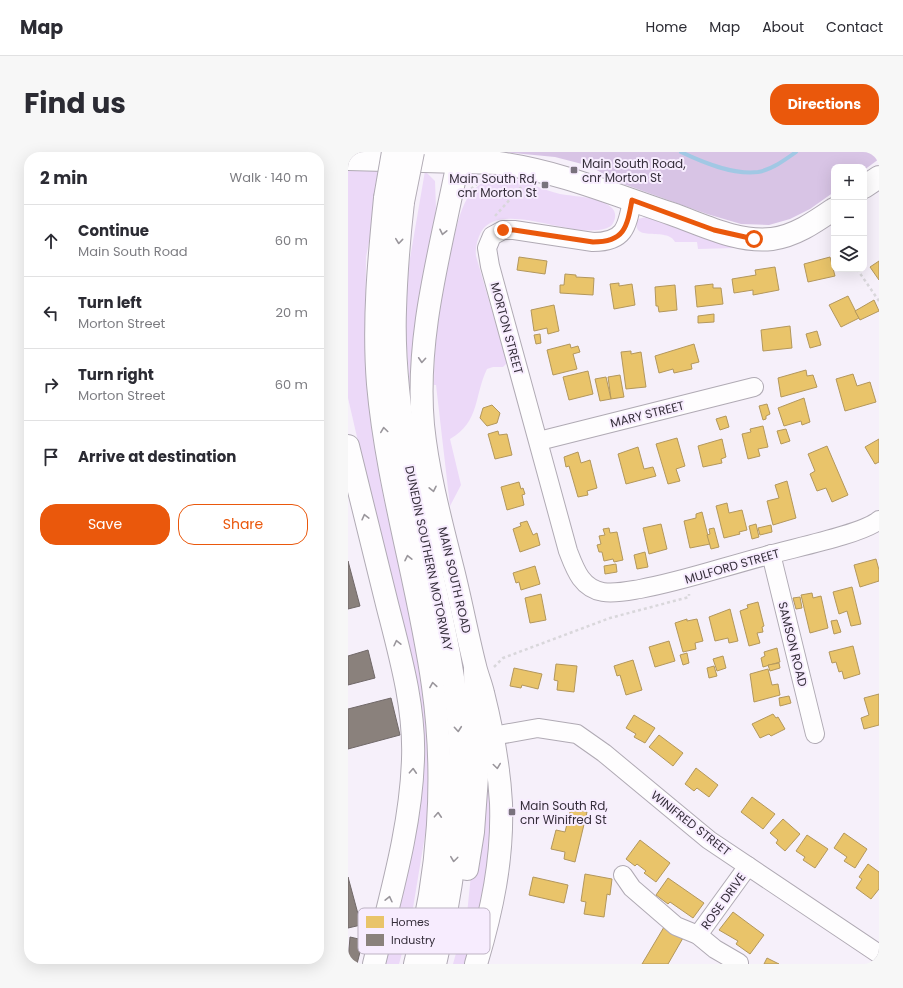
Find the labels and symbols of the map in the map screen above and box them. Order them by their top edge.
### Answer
place label: Main South Road, cnr Morton St [582,155,686,186]
marker: Main South Road, cnr Morton St [569,165,579,175]
place label: Main South Rd, cnr Morton St [449,170,538,201]
marker: Main South Rd, cnr Morton St [540,180,550,190]
route end [494,221,512,239]
one-way arrow [440,229,448,235]
route start [745,230,763,248]
one-way arrow [395,238,404,244]
street label: MORTON STREET [487,280,528,376]
one-way arrow [418,357,427,363]
street label: MARY STREET [608,396,686,431]
one-way arrow [380,427,389,433]
street label: DUNEDIN SOUTHERN MOTORWAY [401,464,457,652]
one-way arrow [429,486,437,492]
one-way arrow [362,513,370,520]
street label: MAIN SOUTH ROAD [434,525,476,635]
street label: MULFORD STREET [683,544,782,588]
one-way arrow [405,555,413,561]
street label: SAMSON ROAD [774,600,812,688]
one-way arrow [393,640,401,646]
one-way arrow [429,682,438,688]
one-way arrow [454,726,463,732]
one-way arrow [492,763,501,769]
one-way arrow [408,768,417,774]
street label: WINIFRED STREET [648,786,735,860]
place label: Main South Rd, cnr Winifred St [520,797,608,828]
marker: Main South Rd, cnr Winifred St [507,807,517,817]
one-way arrow [434,812,443,818]
one-way arrow [450,856,459,862]
street label: ROSE DRIVE [697,869,749,933]
one-way arrow [385,896,393,902]
legend [358,908,490,954]
text: Homes [391,914,430,930]
text: Industry [391,932,436,948]

